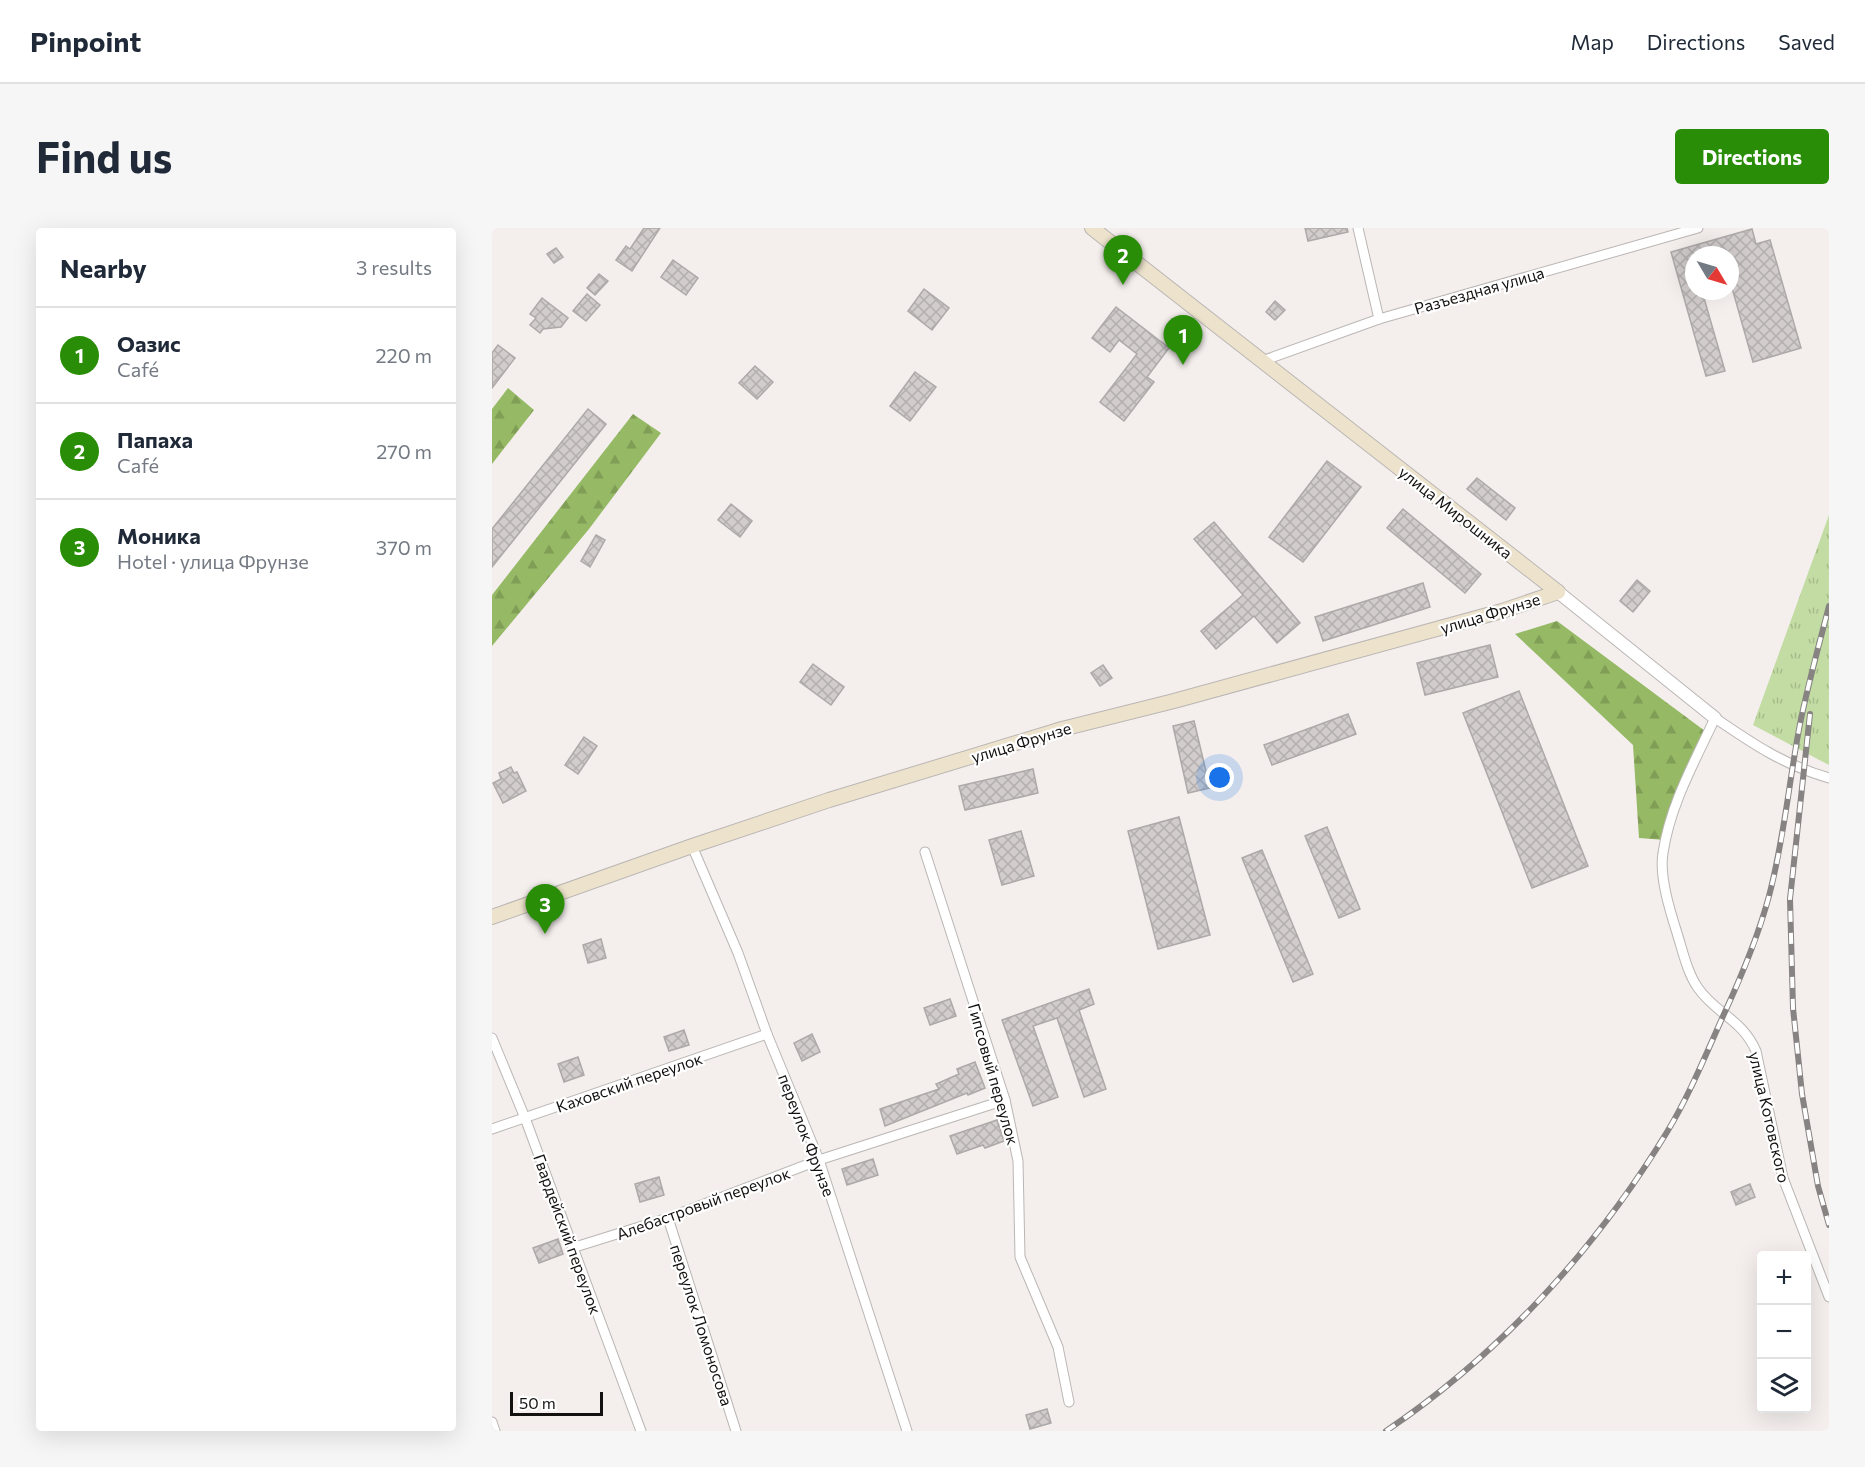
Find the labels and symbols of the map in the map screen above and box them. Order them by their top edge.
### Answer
pin: 2 [1104,236,1142,285]
north arrow [1685,246,1739,300]
street label: Разъездная улица [1412,262,1546,318]
pin: 1 [1164,316,1202,365]
street label: улица Мирошника [1396,462,1516,562]
street label: улица Фрунзе [1438,589,1542,637]
street label: улица Фрунзе [969,718,1073,766]
your location [1205,763,1234,792]
pin: 3 [526,884,564,934]
street label: Гипсовый переулок [965,1001,1023,1147]
street label: Каховский переулок [553,1048,705,1116]
street label: улица Котовского [1746,1050,1794,1184]
street label: переулок Фрунзе [775,1071,839,1199]
street label: Гвардейский переулок [530,1151,606,1317]
street label: Алебастровый переулок [613,1163,793,1243]
street label: переулок Ломоносова [667,1242,737,1408]
scale bar [510,1389,603,1416]

